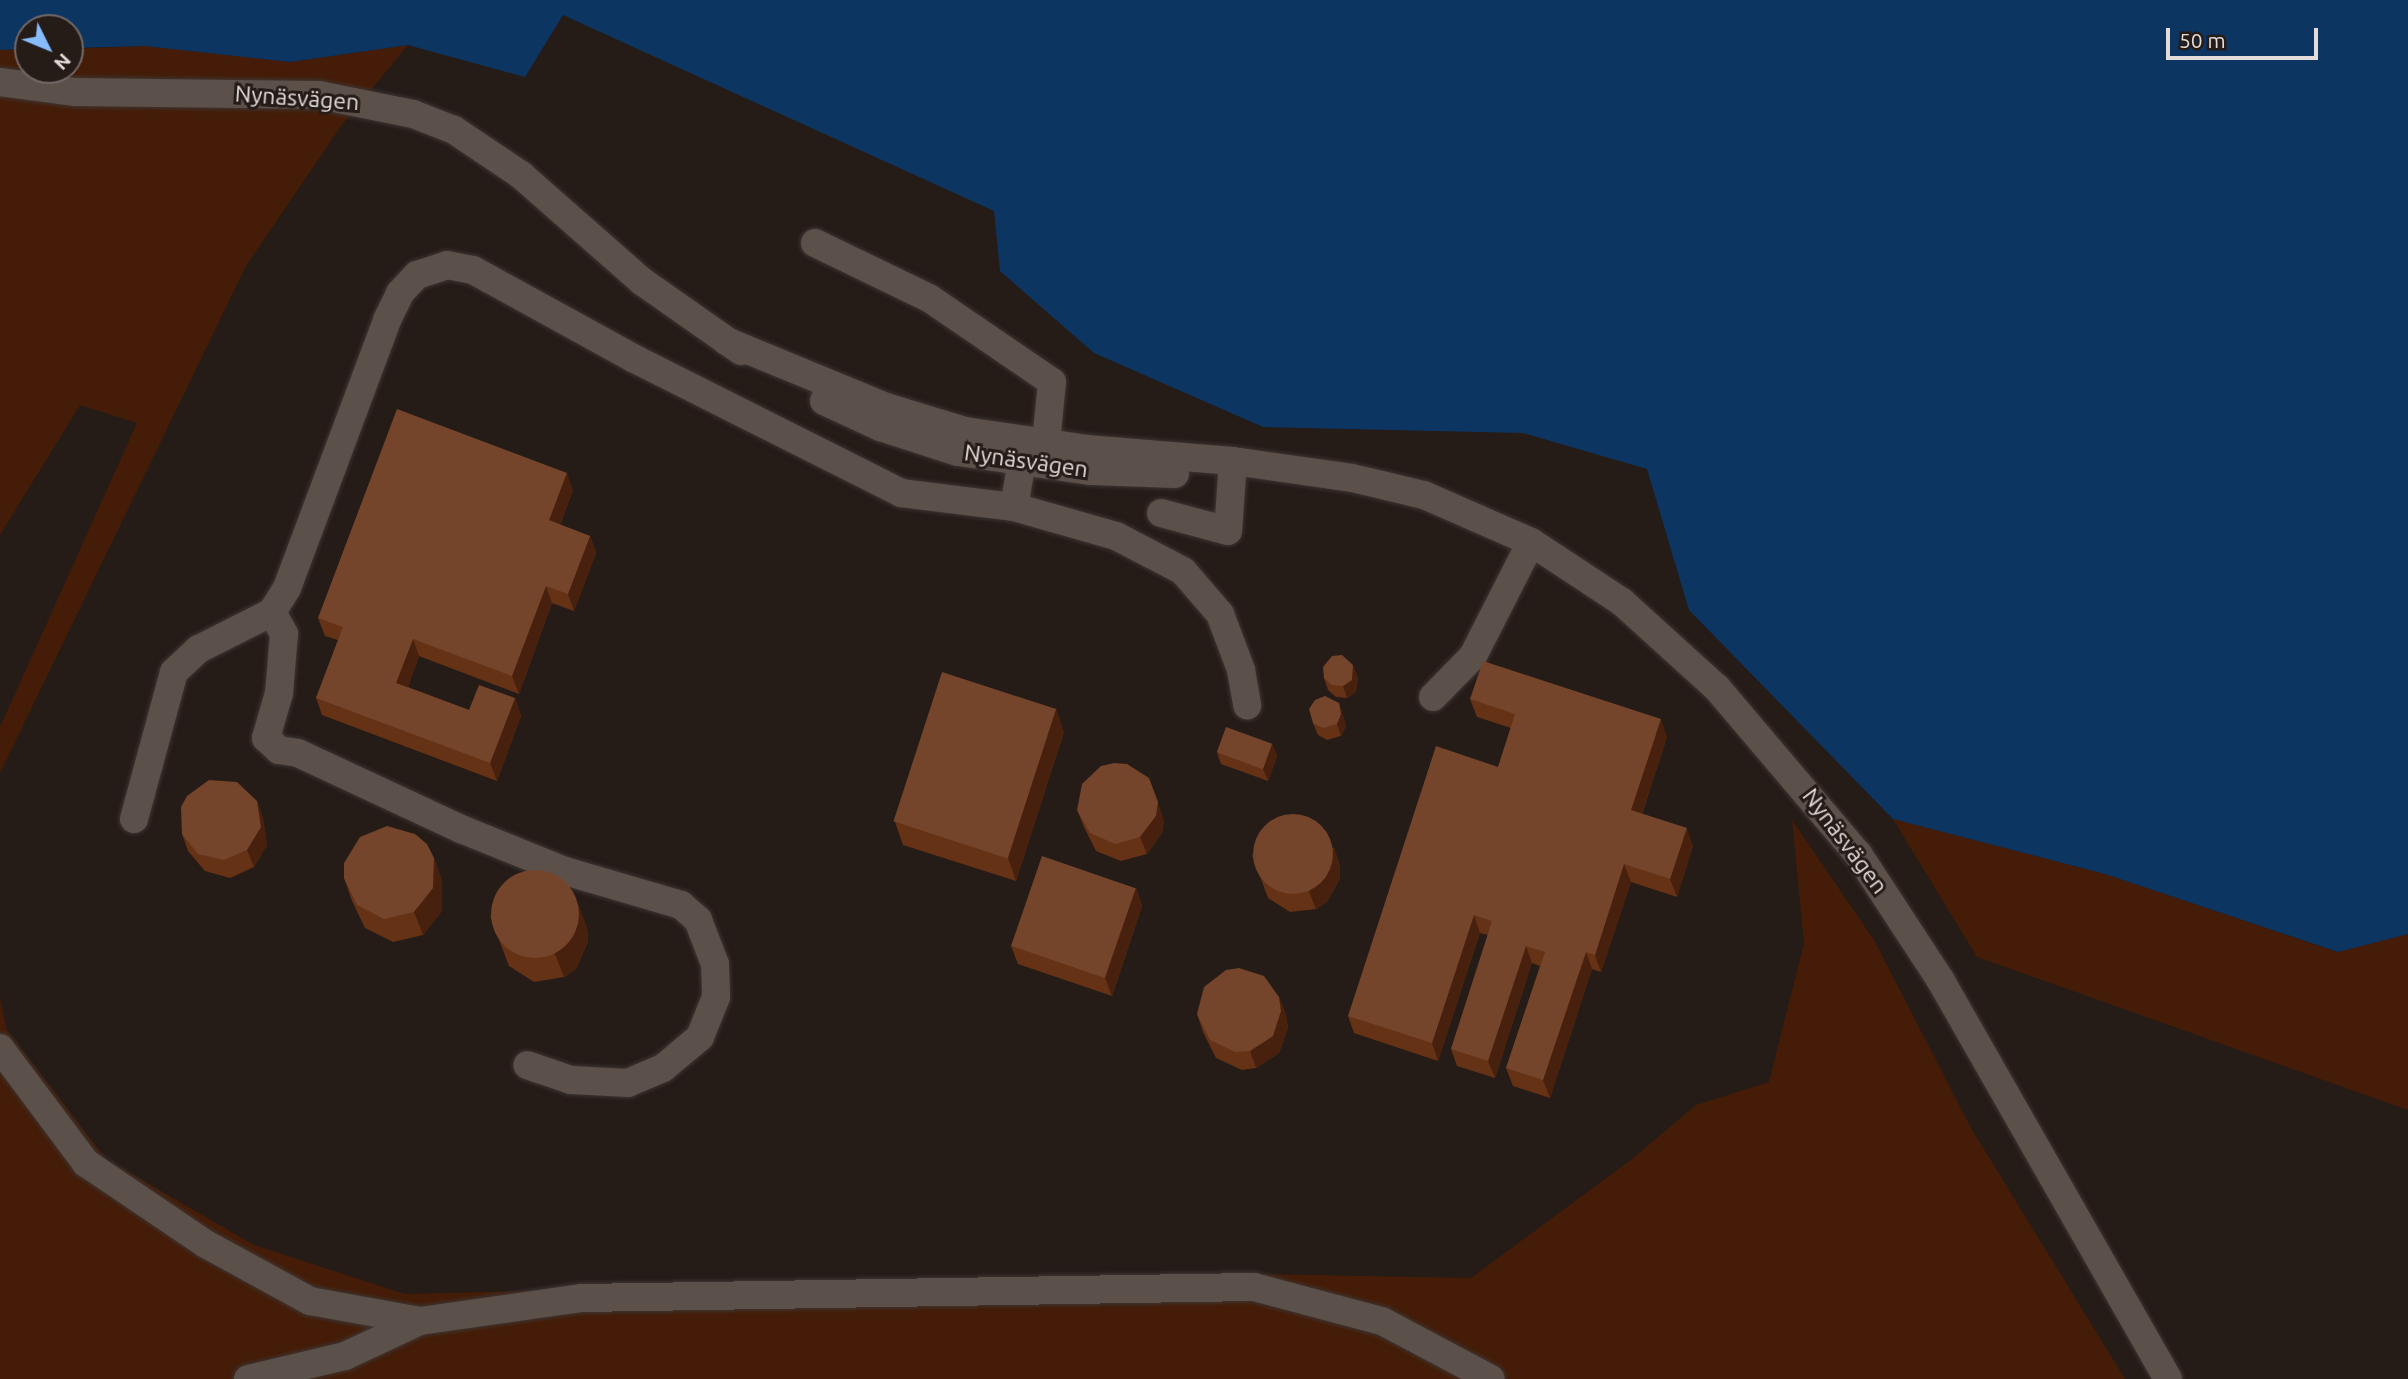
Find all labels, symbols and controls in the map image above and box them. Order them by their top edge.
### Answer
north arrow [14,14,84,84]
scale bar [2170,14,2322,58]
text: 50 m [2179,28,2226,52]
text: N [50,49,76,75]
street label: Nynäsvägen [234,80,360,116]
street label: Nynäsvägen [962,439,1090,483]
street label: Nynäsvägen [1797,783,1893,899]

